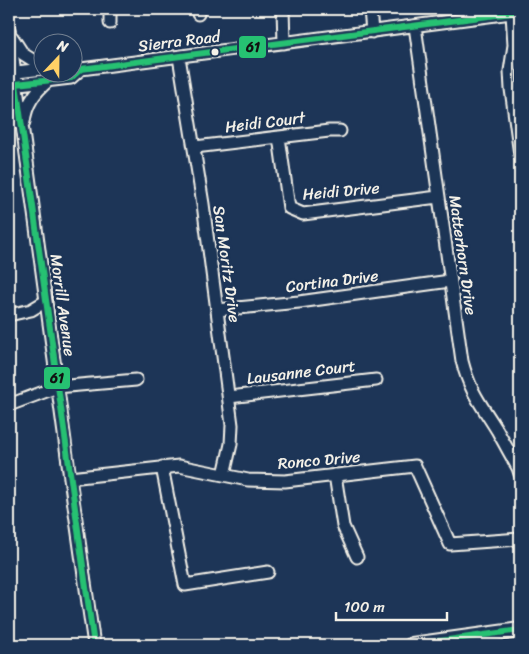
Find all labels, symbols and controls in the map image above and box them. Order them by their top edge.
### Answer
street label: Sierra Road [136,21,223,60]
north arrow [32,32,82,82]
text: N [53,33,72,60]
line badge: 61 [238,35,267,59]
text: 61 [245,35,260,60]
unlabelled marker [210,47,220,57]
street label: Heidi Court [223,103,307,141]
street label: Heidi Drive [301,173,381,209]
street label: Matterhorn Drive [440,193,486,317]
street label: San Moritz Drive [204,204,250,324]
street label: Morrill Avenue [41,252,85,358]
street label: Cortina Drive [284,261,380,301]
street label: Lausanne Court [245,351,357,393]
line badge: 61 [43,366,71,390]
text: 61 [49,366,64,391]
street label: Ronco Drive [276,442,362,478]
scale bar [336,589,448,621]
text: 100 m [344,594,385,620]

